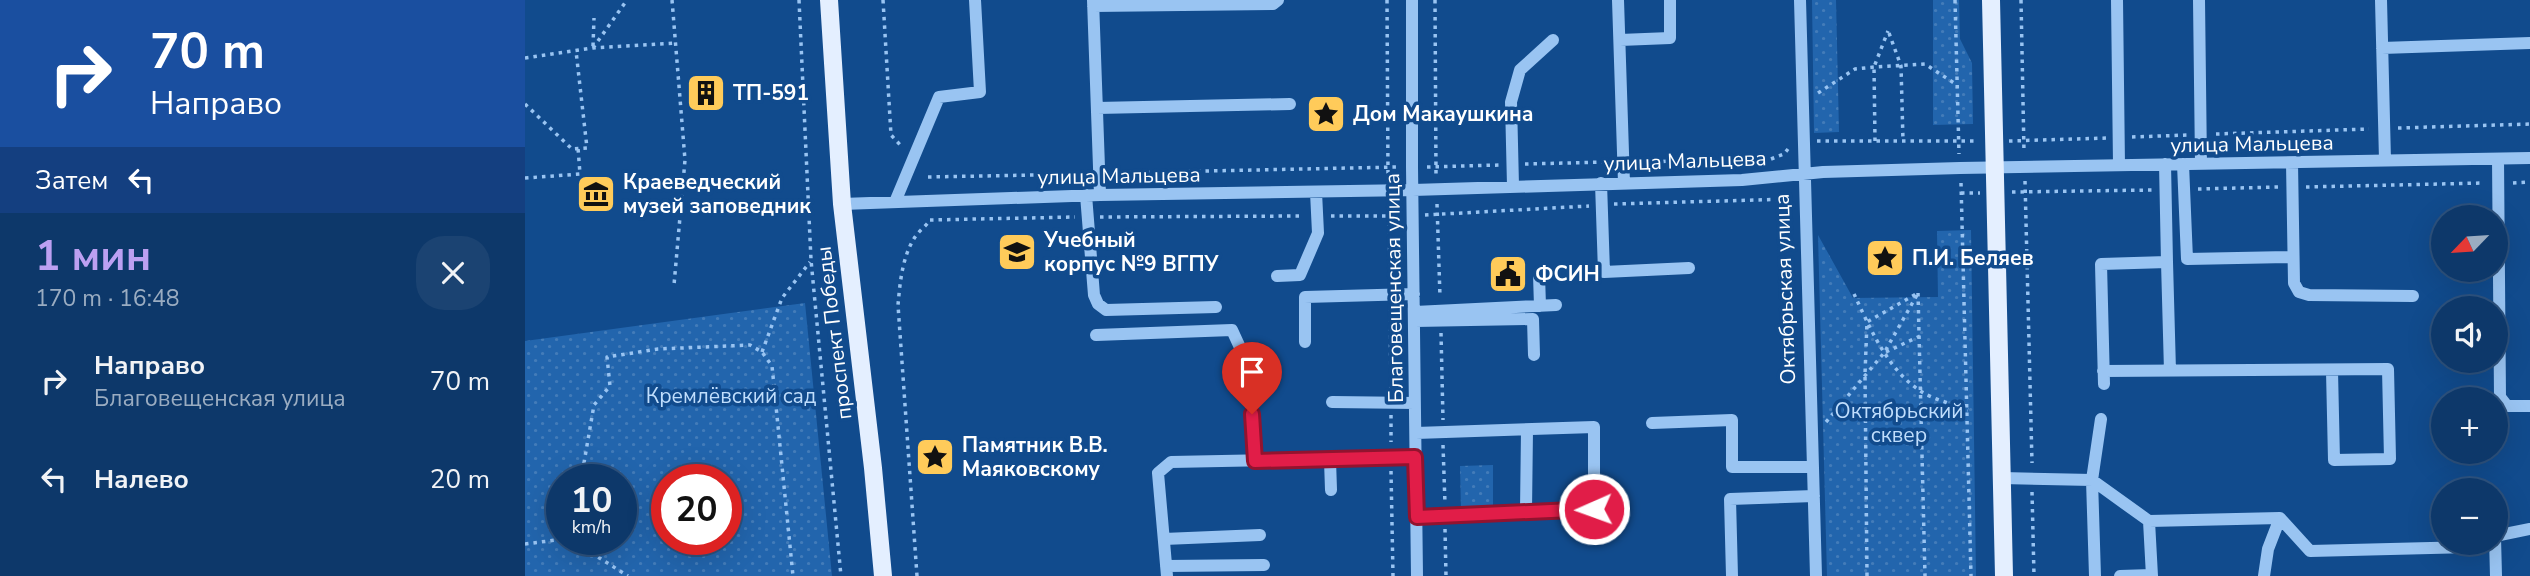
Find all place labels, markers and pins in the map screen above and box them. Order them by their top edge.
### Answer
building icon: ТП-591 [685,72,727,114]
place label: ТП-591 [733,79,809,107]
place icon: Дом Макаушкина [1305,93,1347,135]
place label: Дом Макаушкина [1353,100,1534,128]
place label: Краеведческий музей заповедник [623,168,811,220]
museum icon: Краеведческий музей заповедник [575,173,617,215]
place label: Учебный корпус №9 ВГПУ [1043,226,1220,278]
school or university icon: Учебный корпус №9 ВГПУ [996,231,1038,273]
place icon: П.И. Беляев [1864,237,1906,279]
place label: П.И. Беляев [1912,244,2034,272]
public building icon: ФСИН [1487,253,1529,295]
place label: ФСИН [1535,260,1600,288]
pin [1222,342,1282,414]
place label: Памятник В.В. Маяковскому [962,431,1108,483]
place icon: Памятник В.В. Маяковскому [914,436,956,478]

